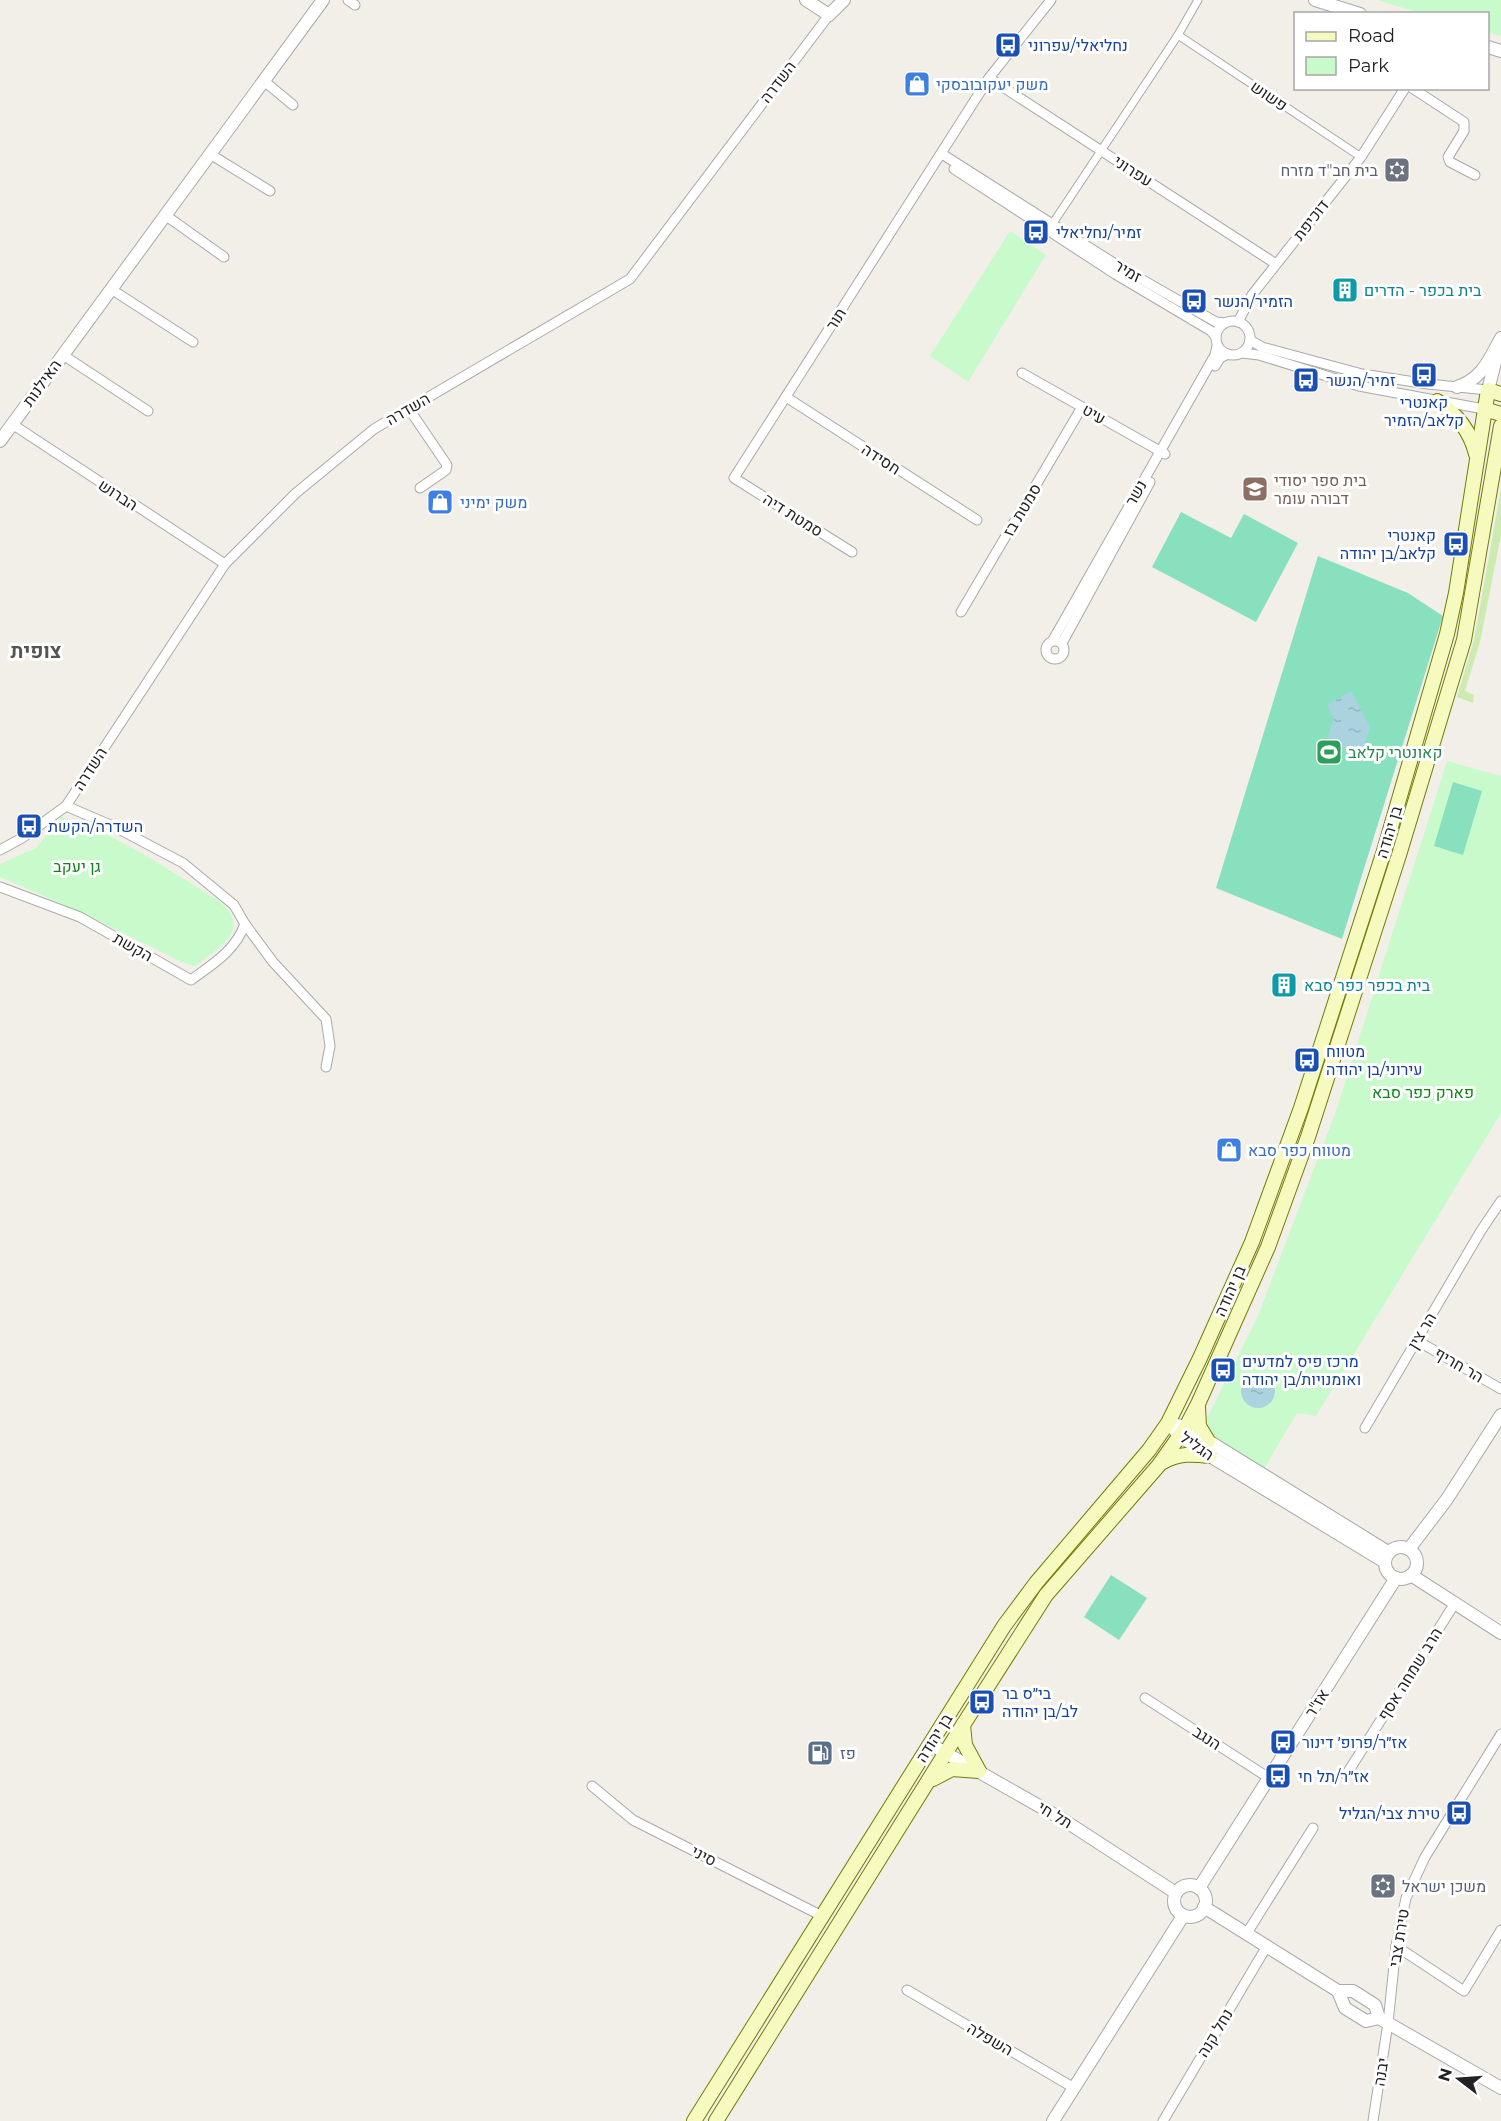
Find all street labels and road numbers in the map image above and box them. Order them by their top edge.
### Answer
street label: השדרה [756,57,800,107]
street label: פשוש [1247,77,1291,115]
street label: עפרוני [1110,151,1156,191]
street label: דוכיפת [1289,196,1333,244]
street label: זמיר [1111,256,1145,287]
street label: תור [822,304,850,334]
street label: האילנות [19,356,65,410]
street label: השדרה [383,389,433,429]
street label: עיט [1079,400,1109,428]
street label: חסידה [858,439,904,479]
street label: הברוש [95,475,141,515]
street label: נשר [1121,477,1151,509]
street label: סמטת בז [999,480,1045,540]
street label: סמטת דיה [760,489,826,541]
street label: השדרה [69,744,111,794]
street label: בן יהודה [1372,803,1406,861]
street label: הקשת [110,928,156,966]
street label: בן יהודה [1210,1262,1250,1319]
street label: הר צין [1404,1309,1440,1353]
street label: הר חריף [1431,1343,1487,1387]
street label: הגליל [1176,1428,1218,1464]
street label: הרב שמחה אסף [1374,1624,1446,1724]
street label: אז"ר [1301,1685,1333,1721]
street label: בן יהודה [912,1710,957,1766]
street label: הנגב [1189,1722,1225,1754]
street label: תל חי [1034,1797,1076,1833]
street label: סיני [688,1842,720,1870]
street label: טירת צבי [1385,1908,1413,1968]
street label: נחל קנה [1193,2005,1237,2061]
street label: השפלה [964,2018,1016,2060]
street label: יבנה [1369,2056,1393,2088]

